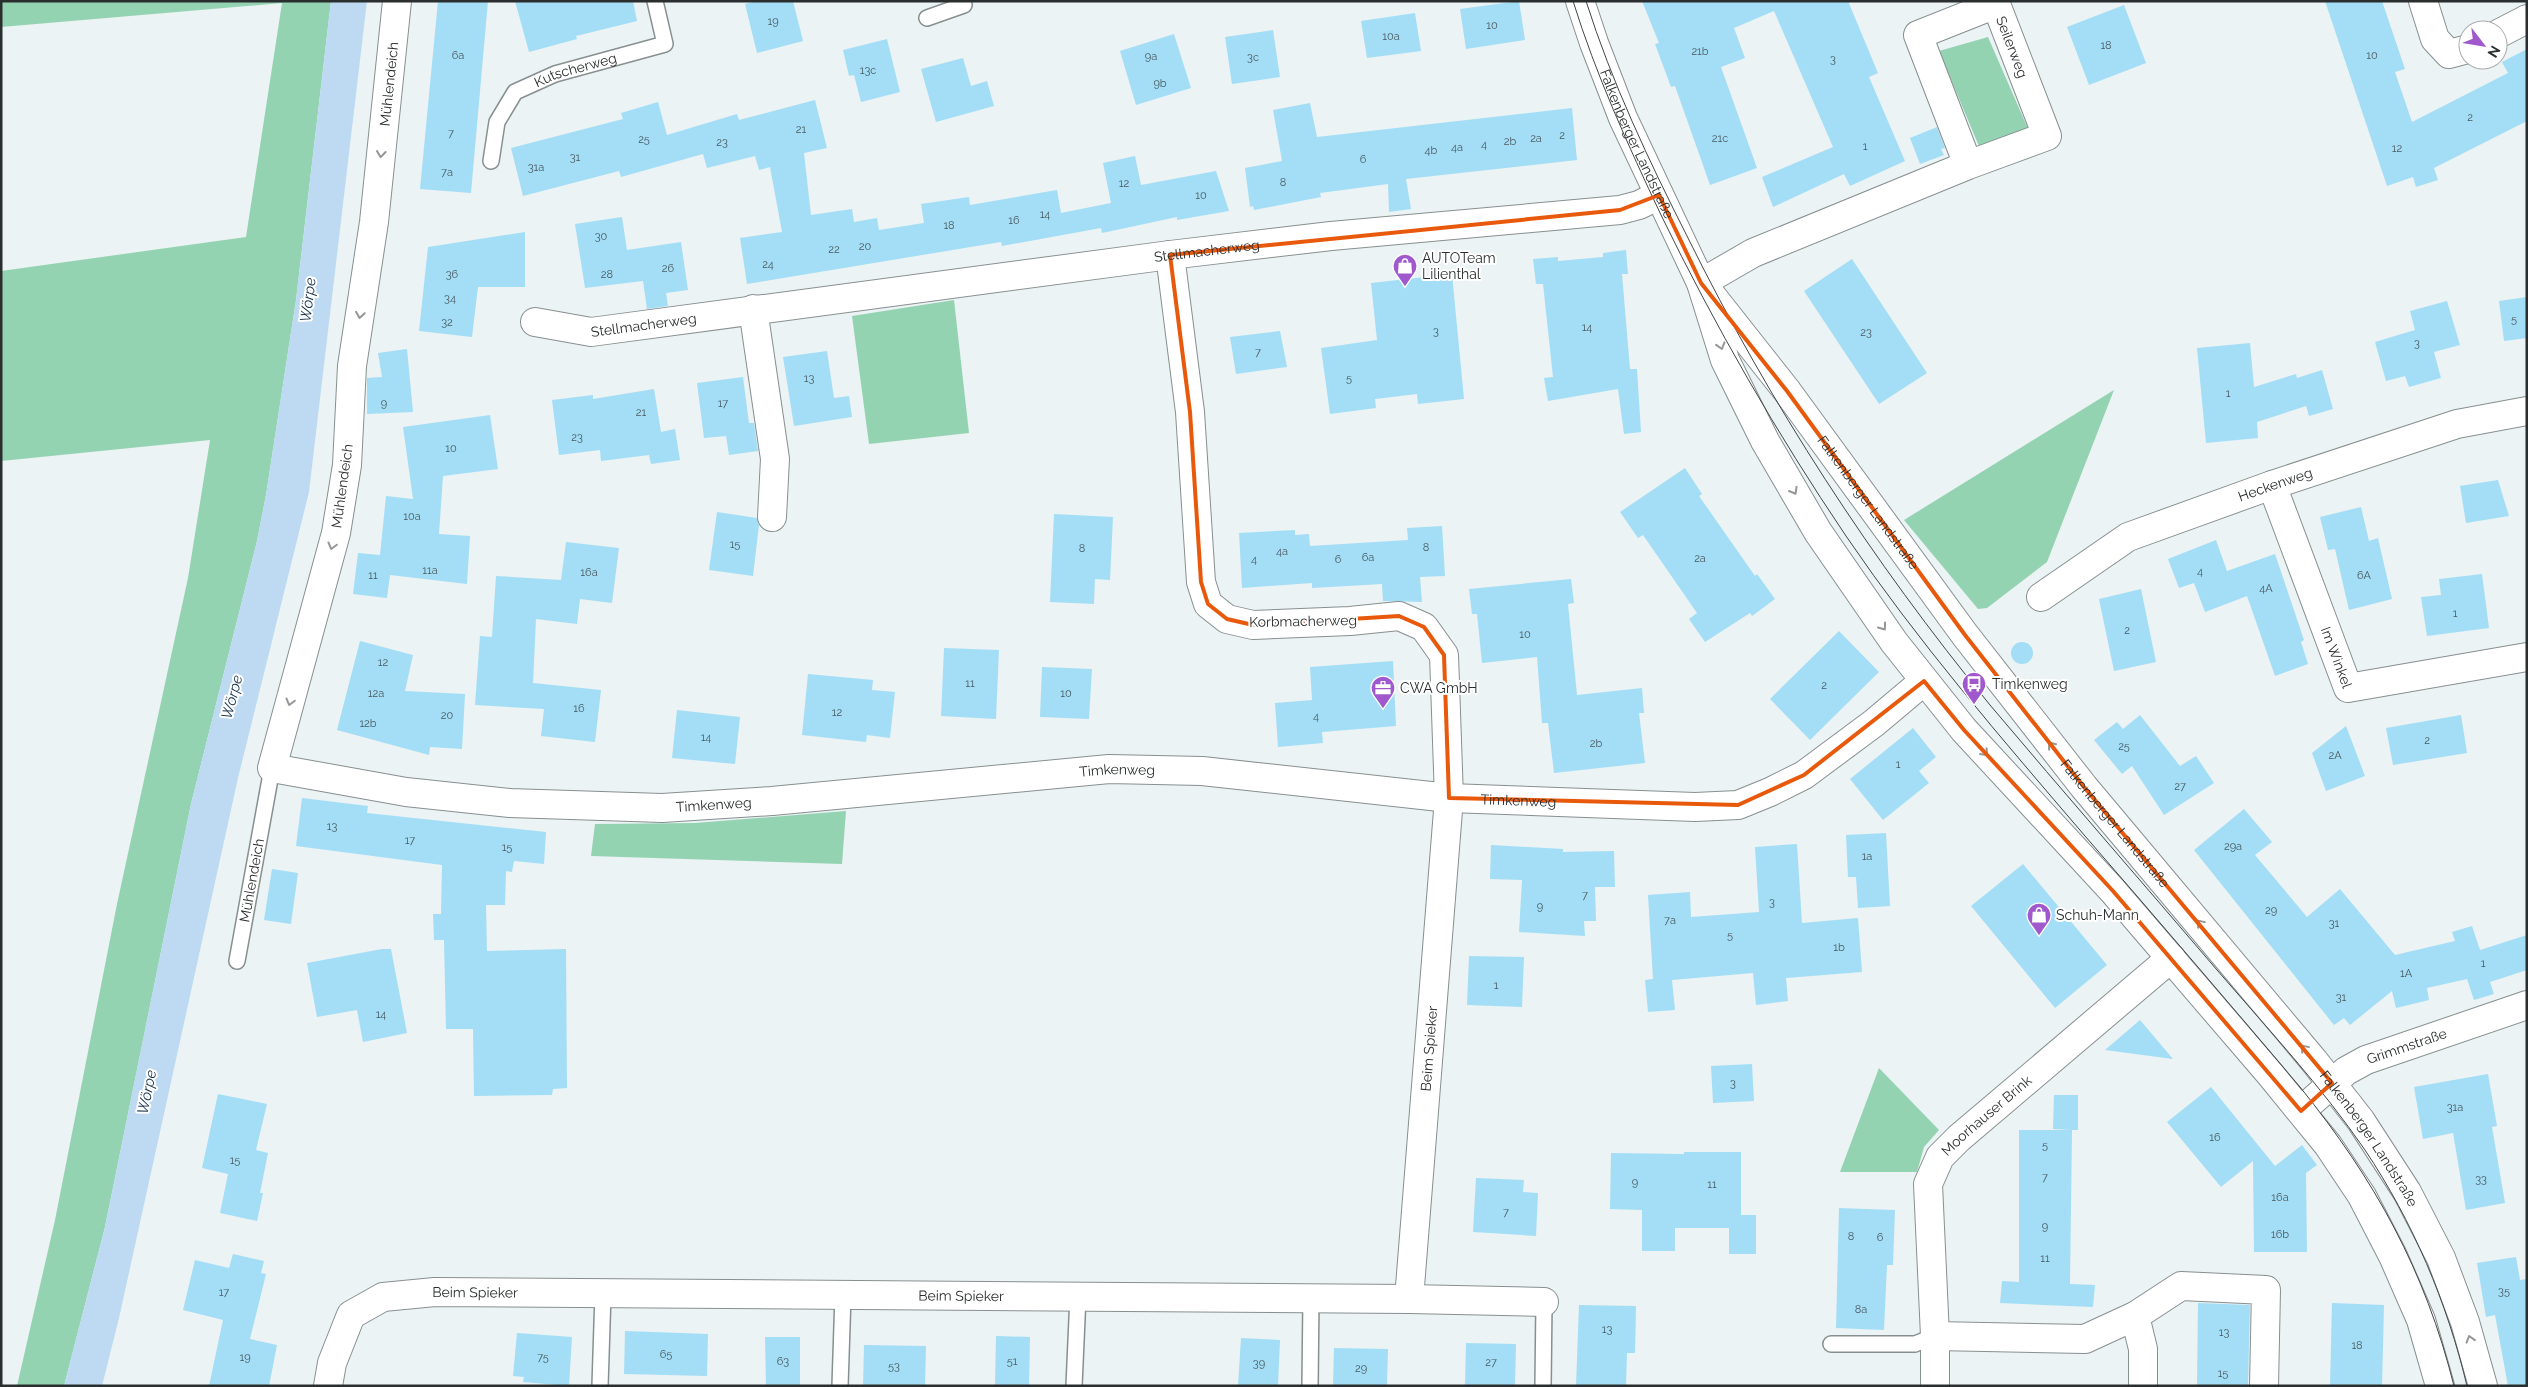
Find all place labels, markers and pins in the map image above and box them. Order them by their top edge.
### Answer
place label: AUTOTeam Lilienthal [1422,250,1496,282]
shop icon: AUTOTeam Lilienthal [1392,253,1418,287]
bus stop icon: Timkenweg [1961,671,1987,705]
office icon: CWA GmbH [1370,675,1396,709]
place label: Timkenweg [1992,676,2068,692]
place label: CWA GmbH [1400,680,1478,696]
shop icon: Schuh-Mann [2026,902,2052,936]
place label: Schuh-Mann [2056,907,2139,923]

